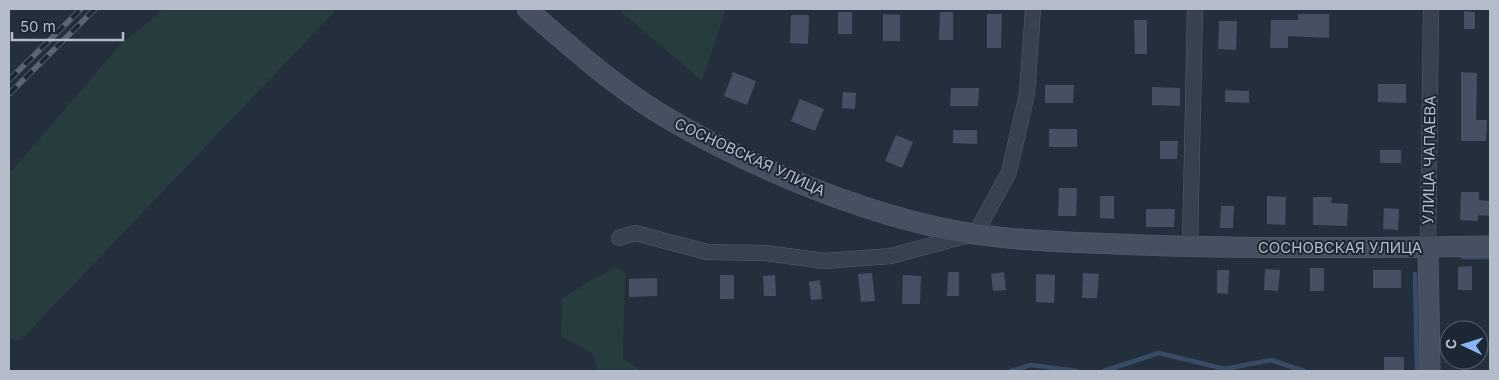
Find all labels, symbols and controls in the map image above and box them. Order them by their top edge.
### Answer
scale bar [12,10,124,42]
text: 50 m [20,17,56,36]
street label: УЛИЦА ЧАПАЕВА [1418,95,1440,225]
street label: СОСНОВСКАЯ УЛИЦА [672,114,828,200]
street label: СОСНОВСКАЯ УЛИЦА [1258,238,1422,257]
north arrow [1439,320,1489,370]
text: С [1442,338,1459,350]

